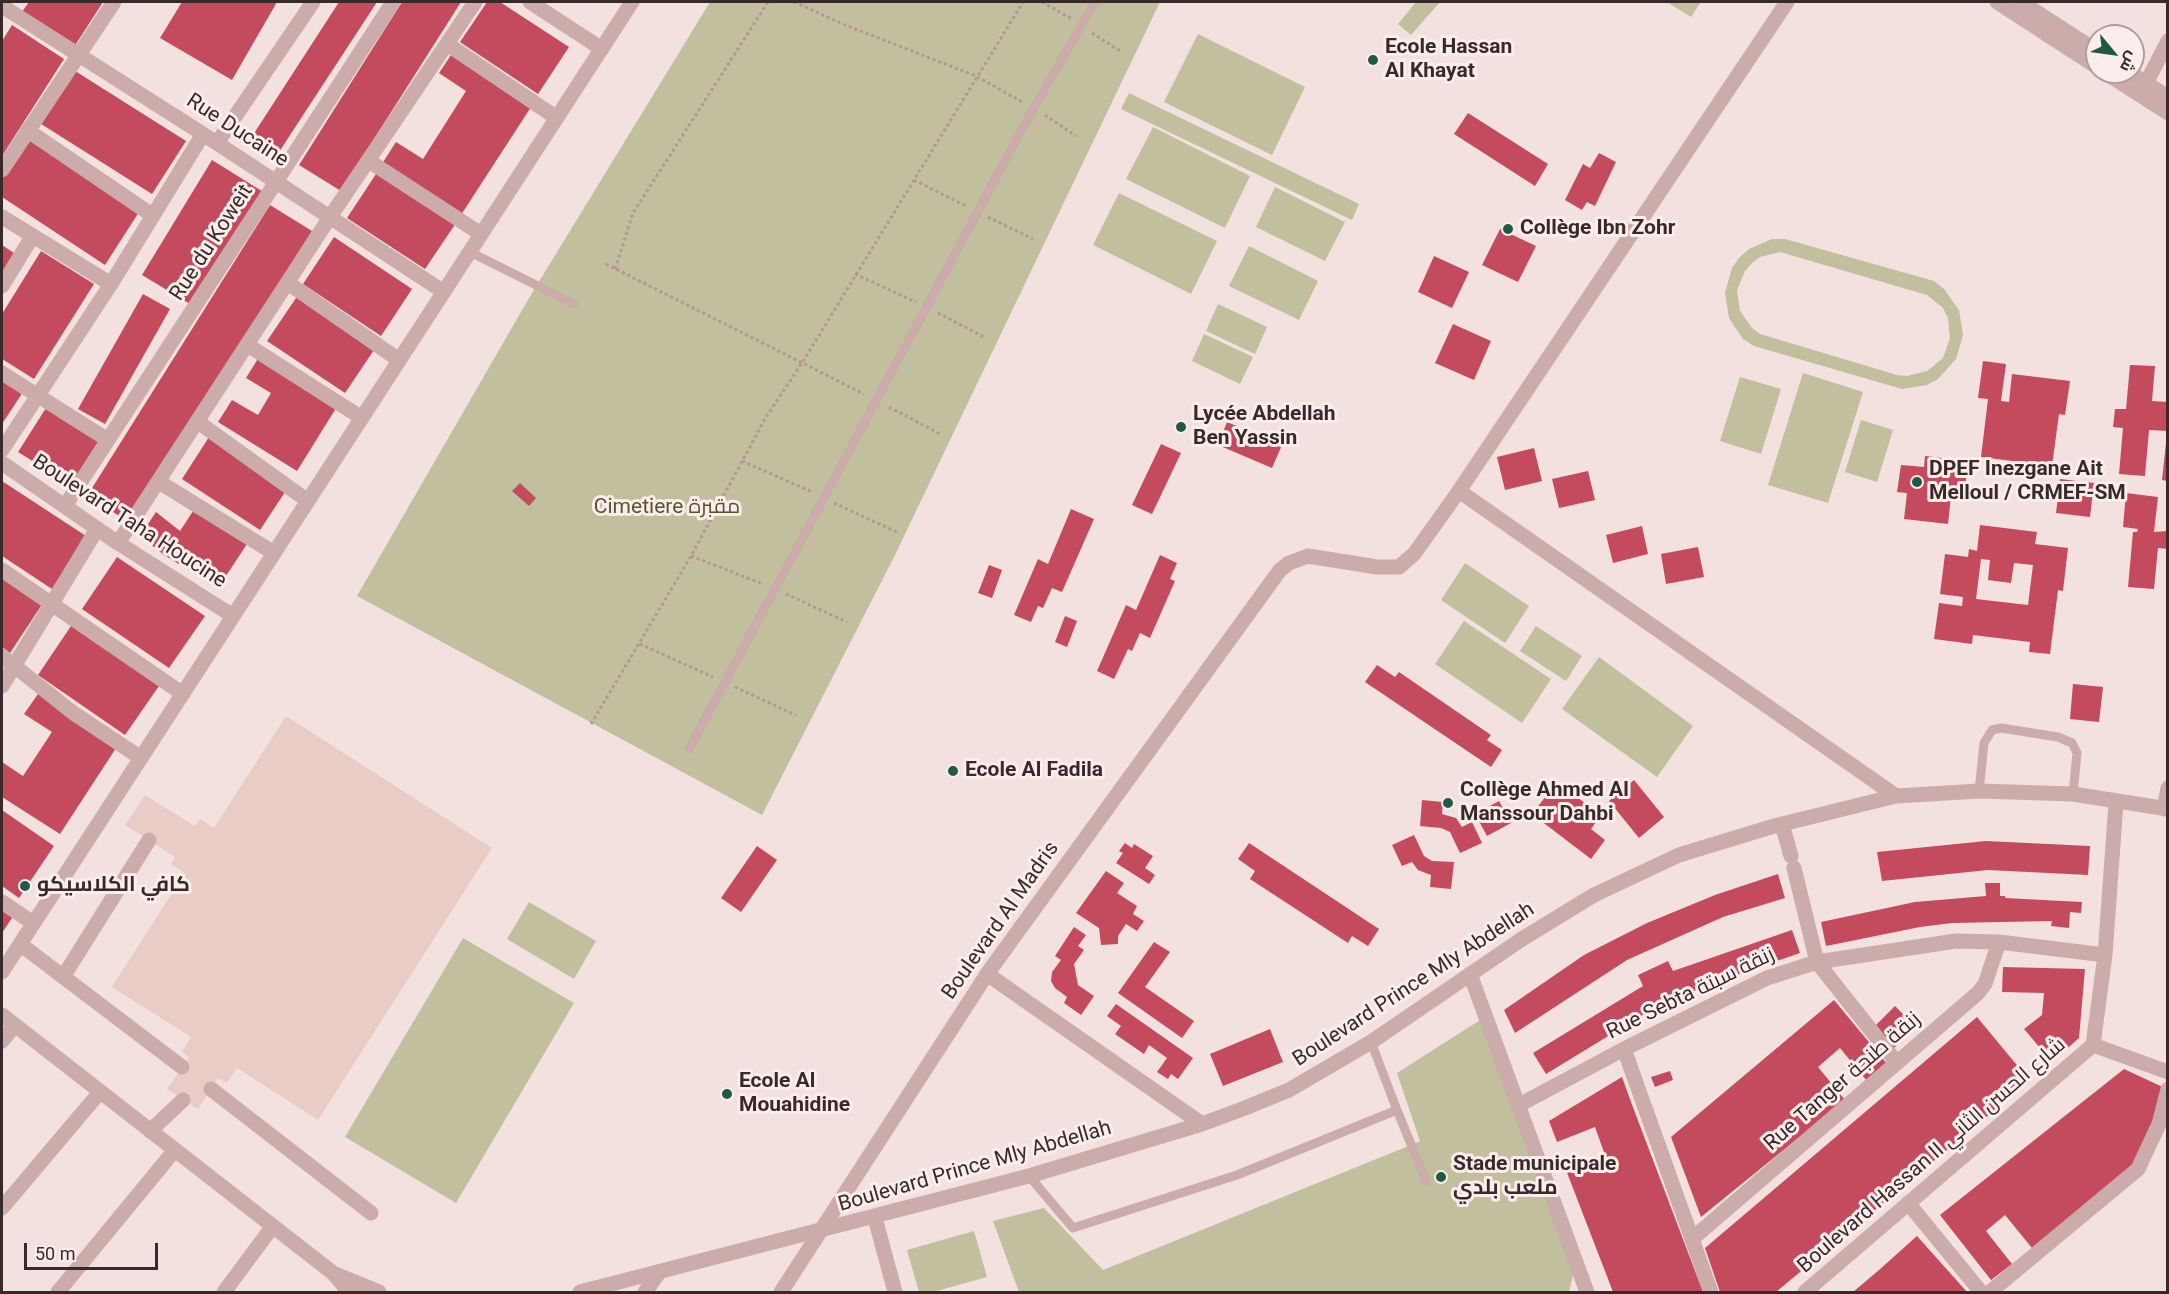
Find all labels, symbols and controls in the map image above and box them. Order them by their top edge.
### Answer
north arrow [2085,24,2145,84]
place label: Ecole Hassan Al Khayat [1385,35,1512,85]
text: ش [2116,48,2143,76]
marker: Ecole Hassan Al Khayat [1366,53,1380,67]
street label: Rue Ducaine [181,89,293,173]
street label: Rue du Koweit [165,180,259,306]
place label: Collège Ibn Zohr [1520,216,1675,242]
marker: Collège Ibn Zohr [1501,222,1515,236]
place label: Lycée Abdellah Ben Yassin [1193,402,1336,452]
marker: Lycée Abdellah Ben Yassin [1174,420,1188,434]
street label: Boulevard Taha Houcine [27,450,231,594]
place label: DPEF Inezgane Ait Melloul / CRMEF-SM [1929,457,2126,507]
marker: DPEF Inezgane Ait Melloul / CRMEF-SM [1910,475,1924,489]
park label: Cimetiere مقبرة [594,495,740,521]
place label: Ecole Al Fadila [965,758,1103,784]
marker: Ecole Al Fadila [946,764,960,778]
place label: Collège Ahmed Al Manssour Dahbi [1460,778,1629,828]
marker: Collège Ahmed Al Manssour Dahbi [1441,796,1455,810]
street label: Boulevard Al Madris [937,837,1065,1005]
place label: كافي الكلاسيكو [37,873,190,899]
marker: كافي الكلاسيكو [18,879,32,893]
street label: Boulevard Prince Mly Abdellah [1289,897,1539,1073]
street label: Rue Sebta زنقة سبتة [1603,942,1779,1046]
street label: Rue Tanger زنقة طنجة [1760,1007,1926,1157]
street label: Boulevard Hassan II شارع الحسن الثاني [1793,1033,2071,1279]
place label: Ecole Al Mouahidine [739,1069,850,1119]
marker: Ecole Al Mouahidine [720,1087,734,1101]
street label: Boulevard Prince Mly Abdellah [836,1116,1114,1218]
place label: Stade municipale ملعب بلدي [1453,1152,1616,1202]
marker: Stade municipale ملعب بلدي [1434,1170,1448,1184]
scale bar [27,1231,160,1269]
text: 50 m [35,1243,75,1264]

